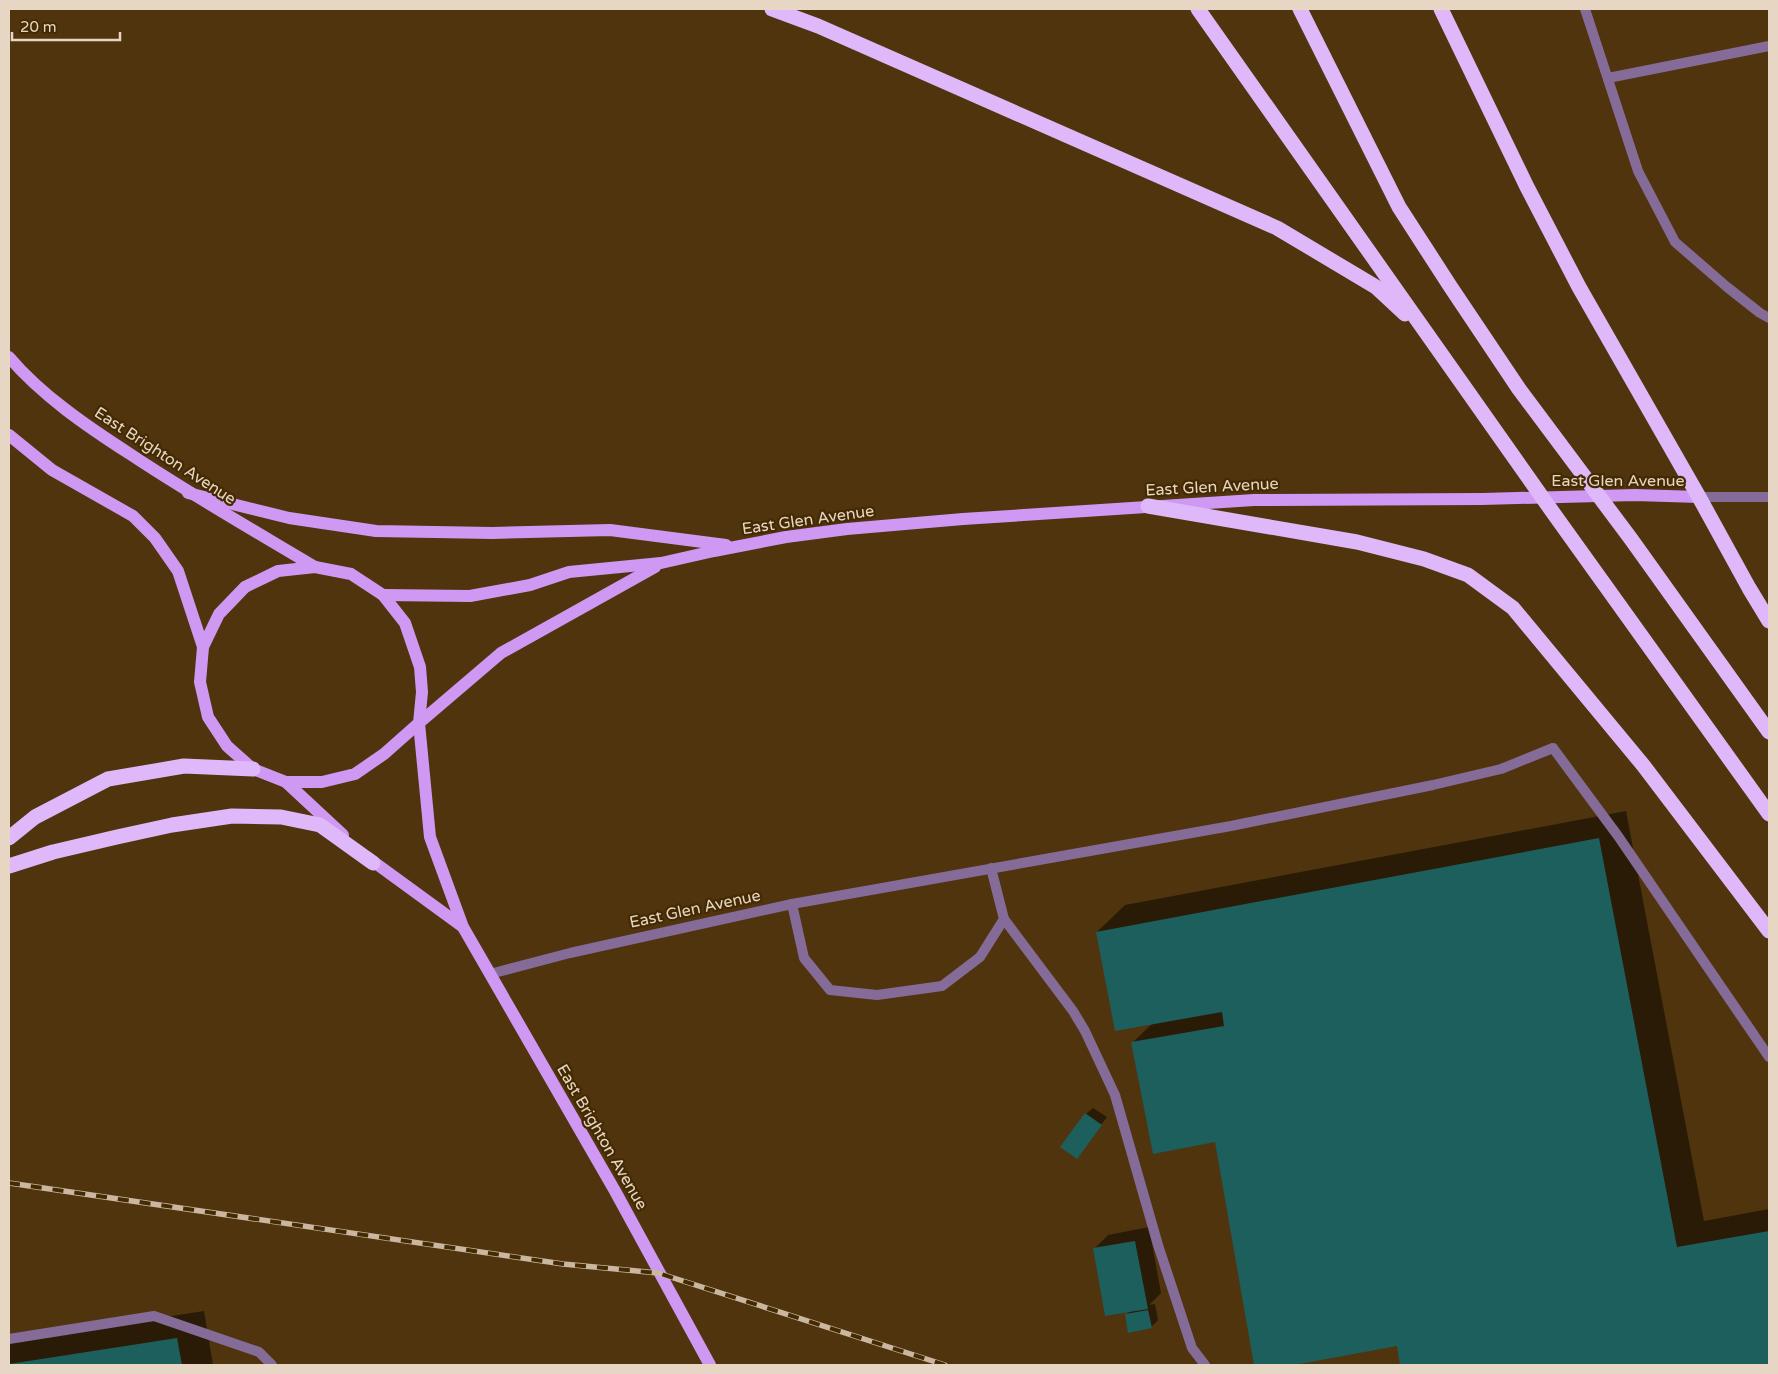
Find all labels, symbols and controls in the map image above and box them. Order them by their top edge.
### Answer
scale bar [12,10,120,42]
text: 20 m [20,18,57,36]
street label: East Brighton Avenue [91,403,239,509]
street label: East Glen Avenue [1551,471,1685,491]
street label: East Glen Avenue [1145,474,1279,500]
street label: East Glen Avenue [741,501,875,539]
street label: East Glen Avenue [628,885,762,933]
street label: East Brighton Avenue [552,1061,652,1213]

